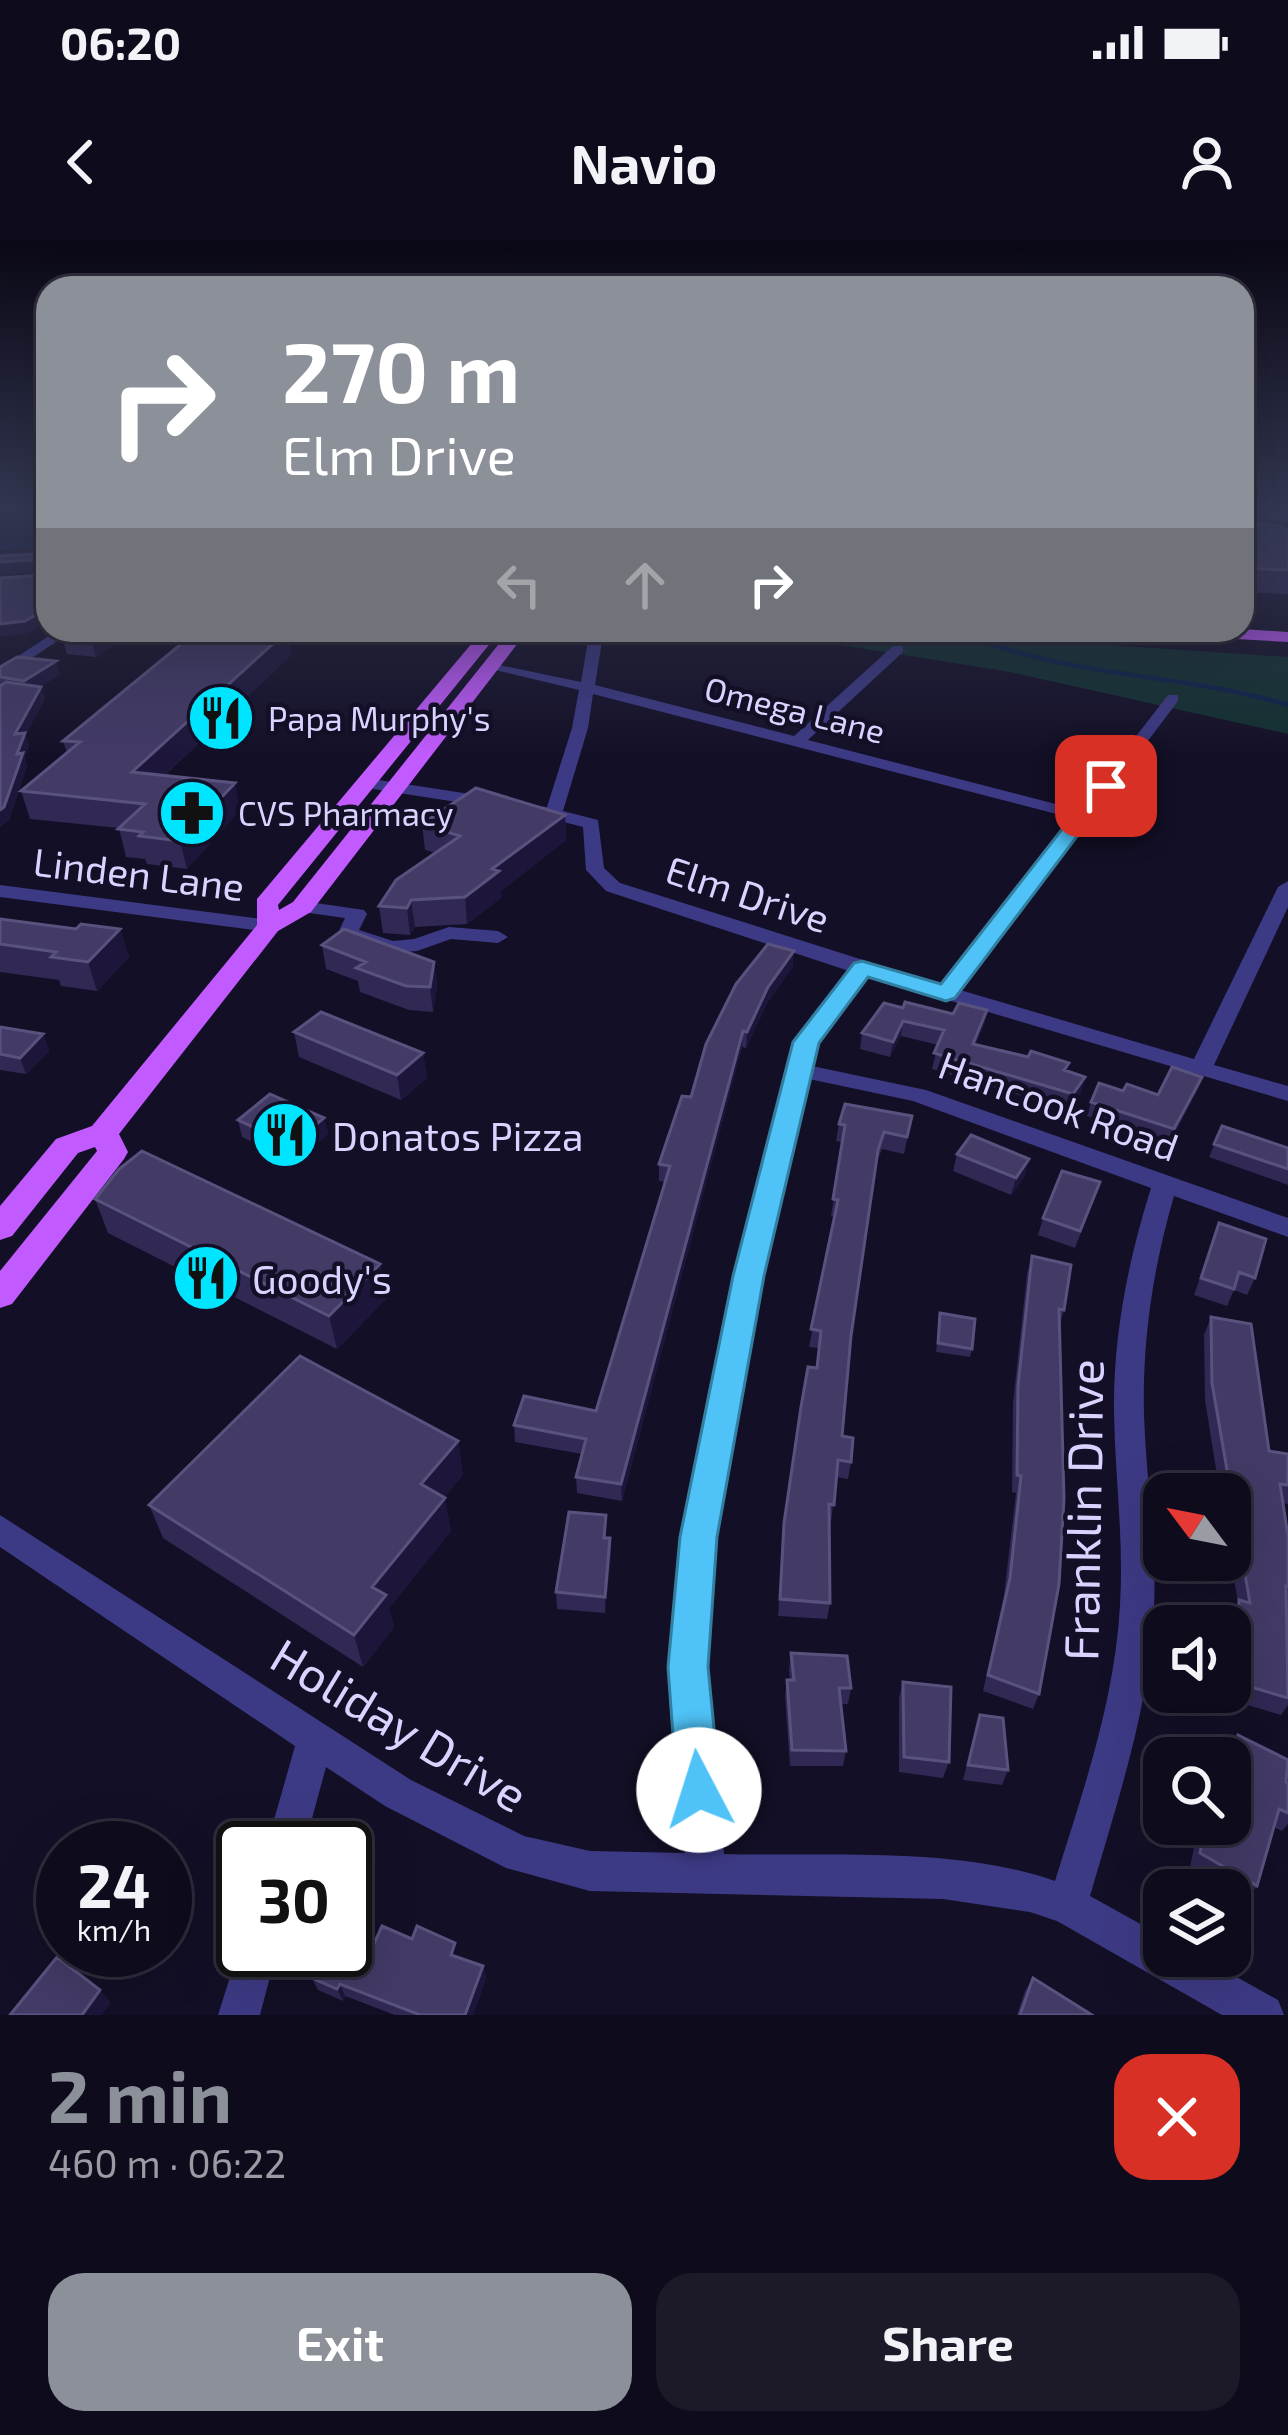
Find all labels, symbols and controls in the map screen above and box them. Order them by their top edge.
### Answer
text: 06:20 [60,15,181,69]
icon: back [48,129,114,195]
icon: person [1174,129,1240,195]
text: Navio [571,130,717,195]
text: 270 m [282,319,520,420]
icon: right [84,324,240,480]
text: Elm Drive [282,421,516,486]
icon: left [486,552,552,618]
icon: ahead [612,552,678,618]
icon: right [738,552,804,618]
street label: Omega Lane [701,667,889,751]
restaurant icon: Papa Murphy's [186,683,256,753]
place label: Papa Murphy's [268,698,491,738]
pin [1055,735,1157,837]
icon: arrive [1073,753,1139,819]
pharmacy icon: CVS Pharmacy [157,778,227,848]
place label: CVS Pharmacy [238,793,453,833]
street label: Linden Lane [31,837,247,909]
street label: Elm Drive [660,845,836,941]
street label: Hancook Road [933,1040,1185,1170]
restaurant icon: Donatos Pizza [250,1100,320,1170]
place label: Donatos Pizza [332,1112,584,1159]
restaurant icon: Goody's [171,1243,241,1313]
place label: Goody's [252,1255,392,1302]
street label: Franklin Drive [1050,1359,1114,1661]
north arrow [1143,1473,1251,1581]
map controls [1143,1473,1251,1977]
button: sound [1143,1605,1251,1713]
street label: Holiday Drive [261,1625,539,1823]
position arrow [636,1727,762,1853]
button: search [1143,1737,1251,1845]
speed limit sign: 30 [216,1821,372,1977]
text: 24 [77,1848,151,1920]
button: layers [1143,1869,1251,1977]
text: km/h [77,1911,151,1947]
text: 2 min [48,2051,232,2137]
button: close [1114,2054,1240,2180]
text: 460 m · 06:22 [48,2139,286,2186]
button: Exit [48,2273,632,2411]
button: Share [656,2273,1240,2411]

